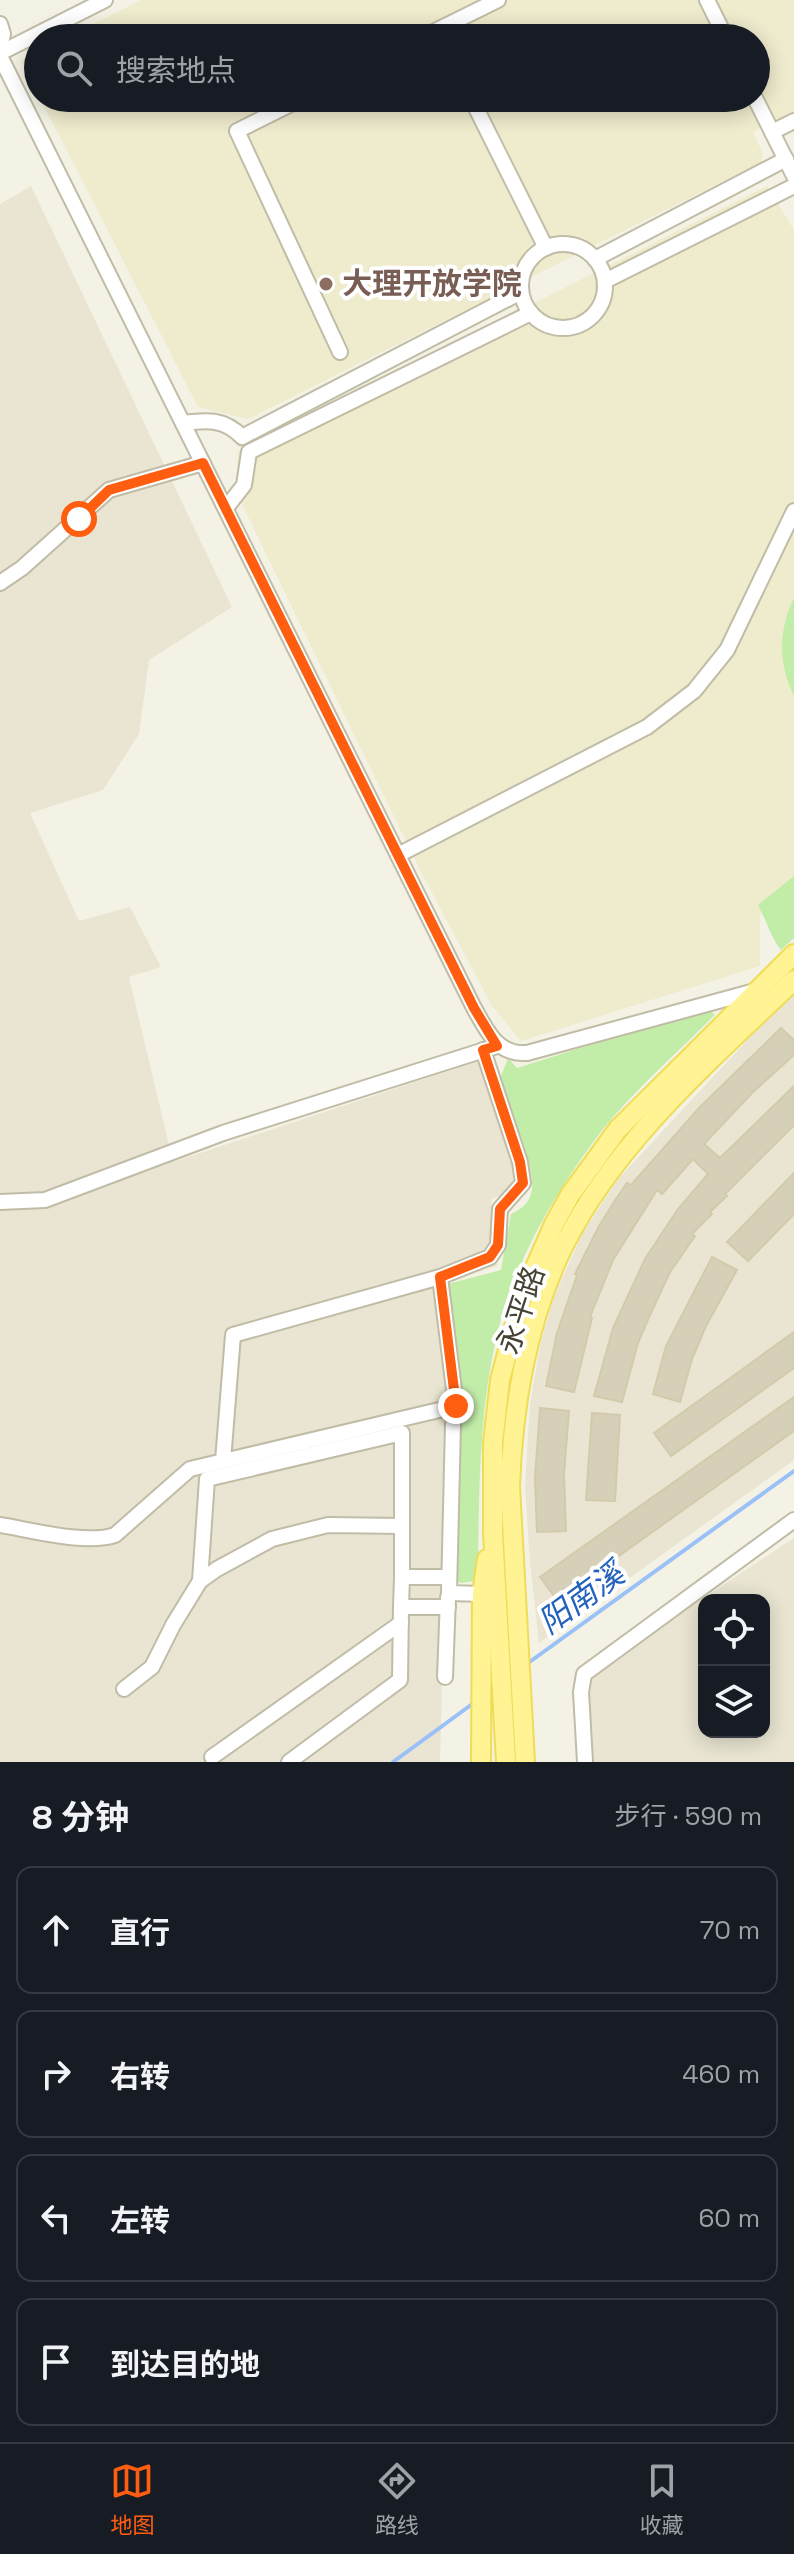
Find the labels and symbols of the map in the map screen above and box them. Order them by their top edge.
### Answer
place label: 大理开放学院 [342,264,522,303]
marker: 大理开放学院 [317,275,335,293]
route start [61,501,97,537]
street label: 永平路 [488,1261,553,1359]
route end [438,1388,474,1424]
water label: 阳南溪 [530,1552,634,1642]

